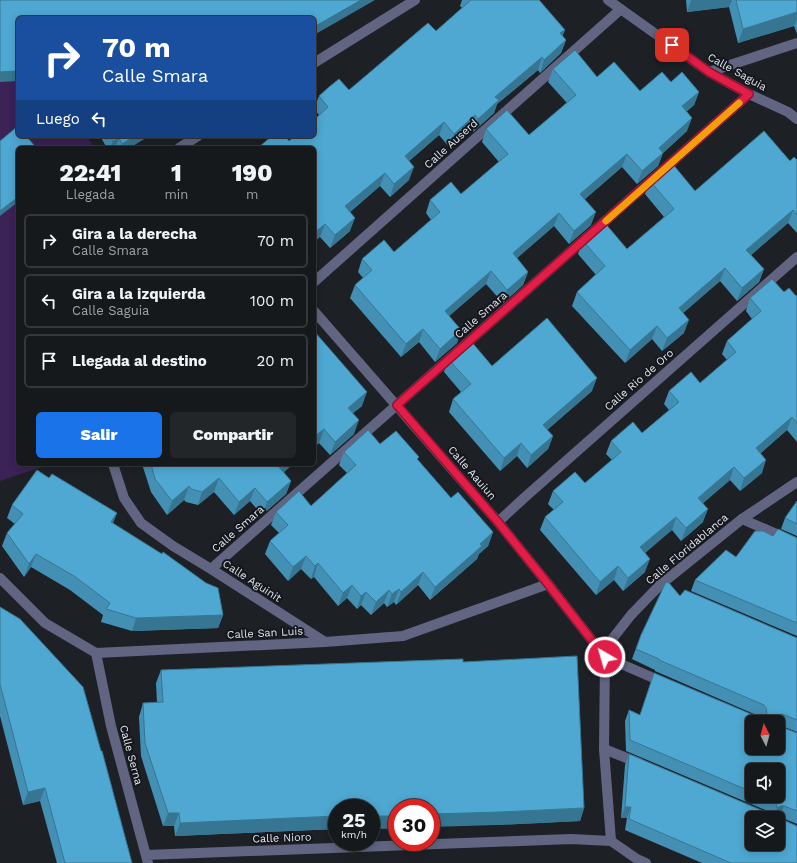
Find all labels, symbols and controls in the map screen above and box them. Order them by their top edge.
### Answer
pin [655,28,689,62]
text: 70 m [102,31,171,64]
icon: right [36,32,88,84]
icon: arrive [661,34,683,56]
street label: Calle Saguia [705,50,769,94]
text: Calle Smara [102,65,208,86]
icon: left [88,108,110,130]
text: Luego [36,110,80,128]
street label: Calle Auserd [422,117,480,171]
text: 22:41 [59,159,121,187]
text: 1 [171,159,182,187]
text: 190 [232,159,273,187]
text: Llegada [66,187,115,202]
text: min [164,187,188,202]
text: m [246,187,258,202]
text: Gira a la derecha [72,225,197,243]
icon: right [38,230,60,252]
text: 70 m [257,232,294,250]
text: Calle Smara [72,243,149,258]
text: Gira a la izquierda [72,285,205,303]
street label: Calle Smara [452,289,510,341]
icon: left [38,290,60,312]
text: 100 m [250,292,294,310]
text: Calle Saguia [72,303,149,318]
street label: Calle Rio de Oro [602,346,676,414]
icon: arrive [38,350,60,372]
text: Llegada al destino [72,352,207,370]
text: 20 m [257,352,294,370]
button: Salir [36,412,162,458]
button: Compartir [170,412,296,458]
street label: Calle Aauiun [445,443,499,503]
street label: Calle Smara [209,503,267,555]
street label: Calle Floridablanca [643,511,731,587]
street label: Calle Aguinit [220,557,284,605]
street label: Calle San Luis [227,625,304,641]
position arrow [584,636,626,678]
north arrow [745,715,785,755]
map controls [745,715,785,851]
street label: Calle Serna [117,724,145,786]
button: sound [745,763,785,803]
speed limit sign: 30 [388,799,440,851]
text: 25 [342,808,366,832]
button: layers [745,811,785,851]
text: km/h [341,829,367,840]
street label: Calle Nioro [252,830,312,846]

